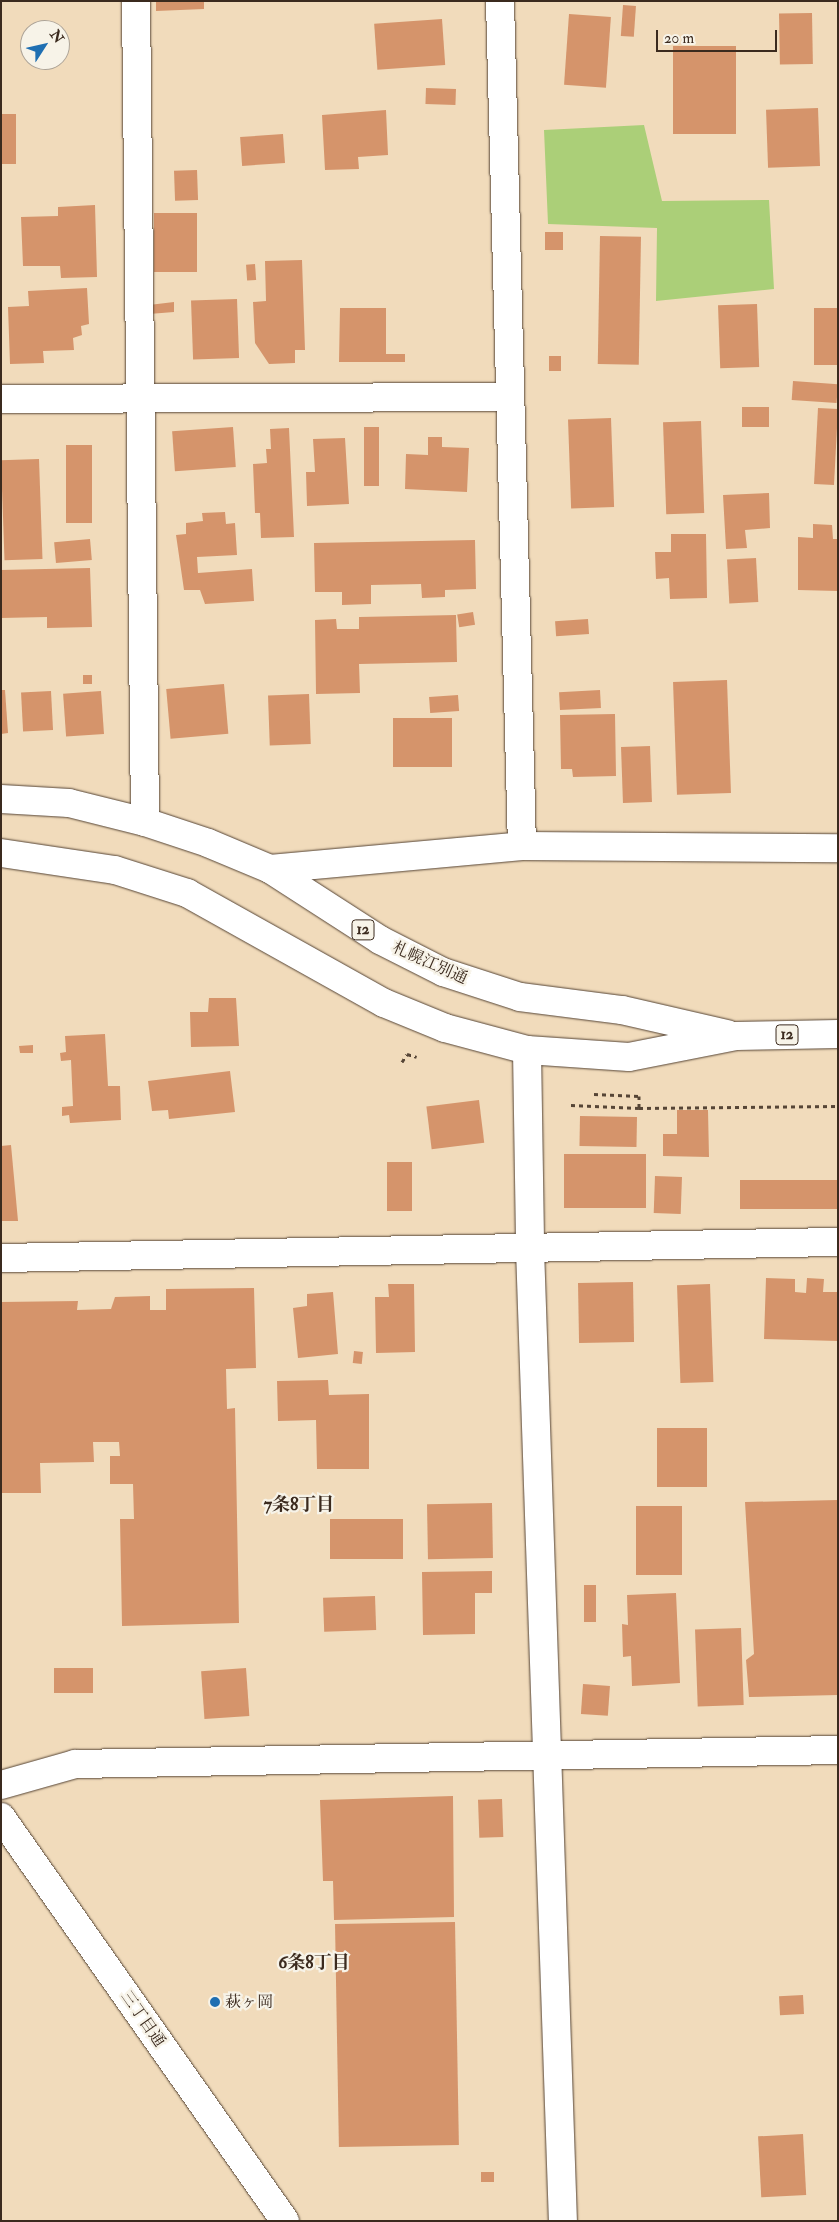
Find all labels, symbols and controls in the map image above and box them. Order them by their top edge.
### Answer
north arrow [20,20,70,70]
scale bar [659,20,780,52]
text: N [46,27,67,47]
text: 20 m [664,29,694,48]
road number: 12 [350,918,376,942]
street label: 札幌江別通 [390,938,470,988]
road number: 12 [774,1022,800,1048]
district label: 7条8丁目 [264,1494,334,1516]
district label: 6条8丁目 [278,1952,350,1974]
street label: 三丁目通 [117,1987,169,2051]
place label: 萩ヶ岡 [225,1992,273,2012]
marker: 萩ヶ岡 [209,1996,221,2008]

